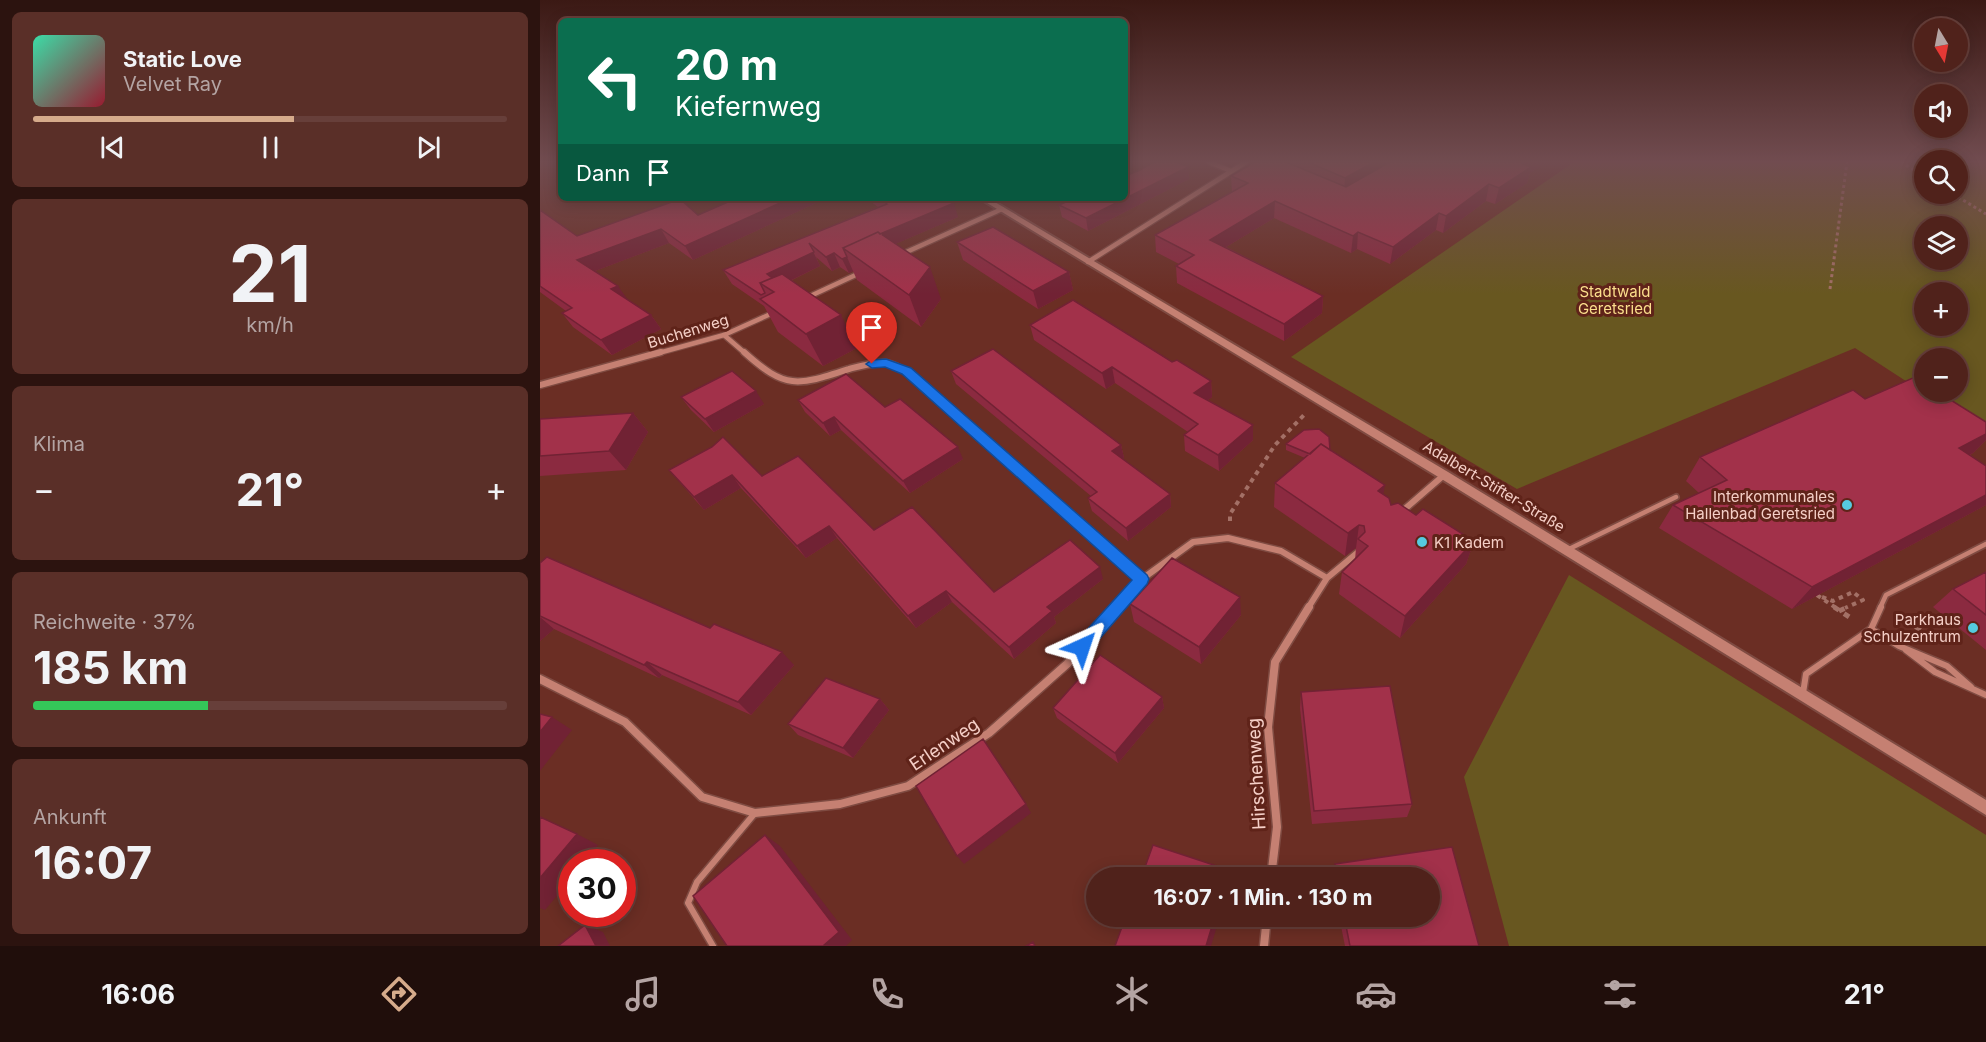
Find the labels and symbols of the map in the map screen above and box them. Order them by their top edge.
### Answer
north arrow [1914,18,1968,72]
park label: Stadtwald Geretsried [1578,282,1652,318]
pin [846,302,897,364]
street label: Buchenweg [645,310,731,352]
street label: Adalbert-Stifter-Straße [1420,436,1568,536]
place label: Interkommunales Hallenbad Geretsried [1685,487,1835,523]
marker: Interkommunales Hallenbad Geretsried [1840,498,1854,512]
place label: K1 Kadem [1434,533,1504,552]
marker: K1 Kadem [1415,535,1429,549]
place label: Parkhaus Schulzentrum [1863,610,1961,646]
position arrow [1050,615,1114,679]
marker: Parkhaus Schulzentrum [1966,621,1980,635]
street label: Erlenweg [905,713,983,775]
street label: Hirschenweg [1243,718,1269,830]
speed limit sign: 30 [558,849,636,927]

